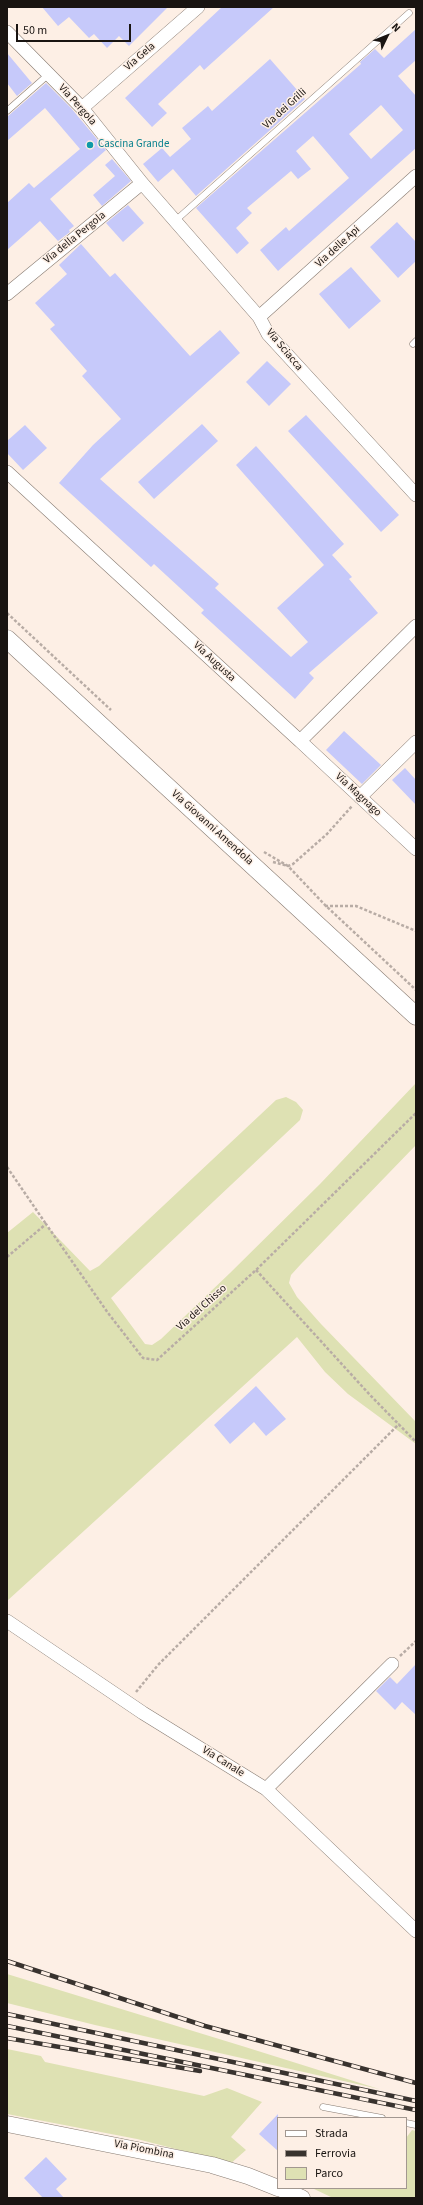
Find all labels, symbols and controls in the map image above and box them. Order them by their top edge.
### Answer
scale bar [18,16,133,42]
north arrow [367,16,407,56]
text: N [388,20,404,35]
text: 50 m [23,22,47,39]
street label: Via Gela [122,40,158,74]
street label: Via Pergola [55,82,99,128]
street label: Via dei Grilli [260,86,310,132]
place label: Cascina Grande [98,138,169,152]
marker: Cascina Grande [85,140,95,150]
street label: Via della Pergola [41,209,109,267]
street label: Via delle Api [313,223,363,271]
street label: Via Sciacca [263,326,305,374]
street label: Via Augusta [190,639,238,685]
street label: Via Magnago [332,770,384,820]
street label: Via Giovanni Amendola [168,788,256,868]
street label: Via del Chisso [174,1282,230,1334]
street label: Via Canale [199,1744,247,1780]
legend [277,2117,407,2189]
text: Strada [315,2125,348,2142]
street label: Via Piombina [113,2138,175,2162]
text: Ferrovia [315,2145,356,2162]
text: Parco [315,2165,343,2182]

